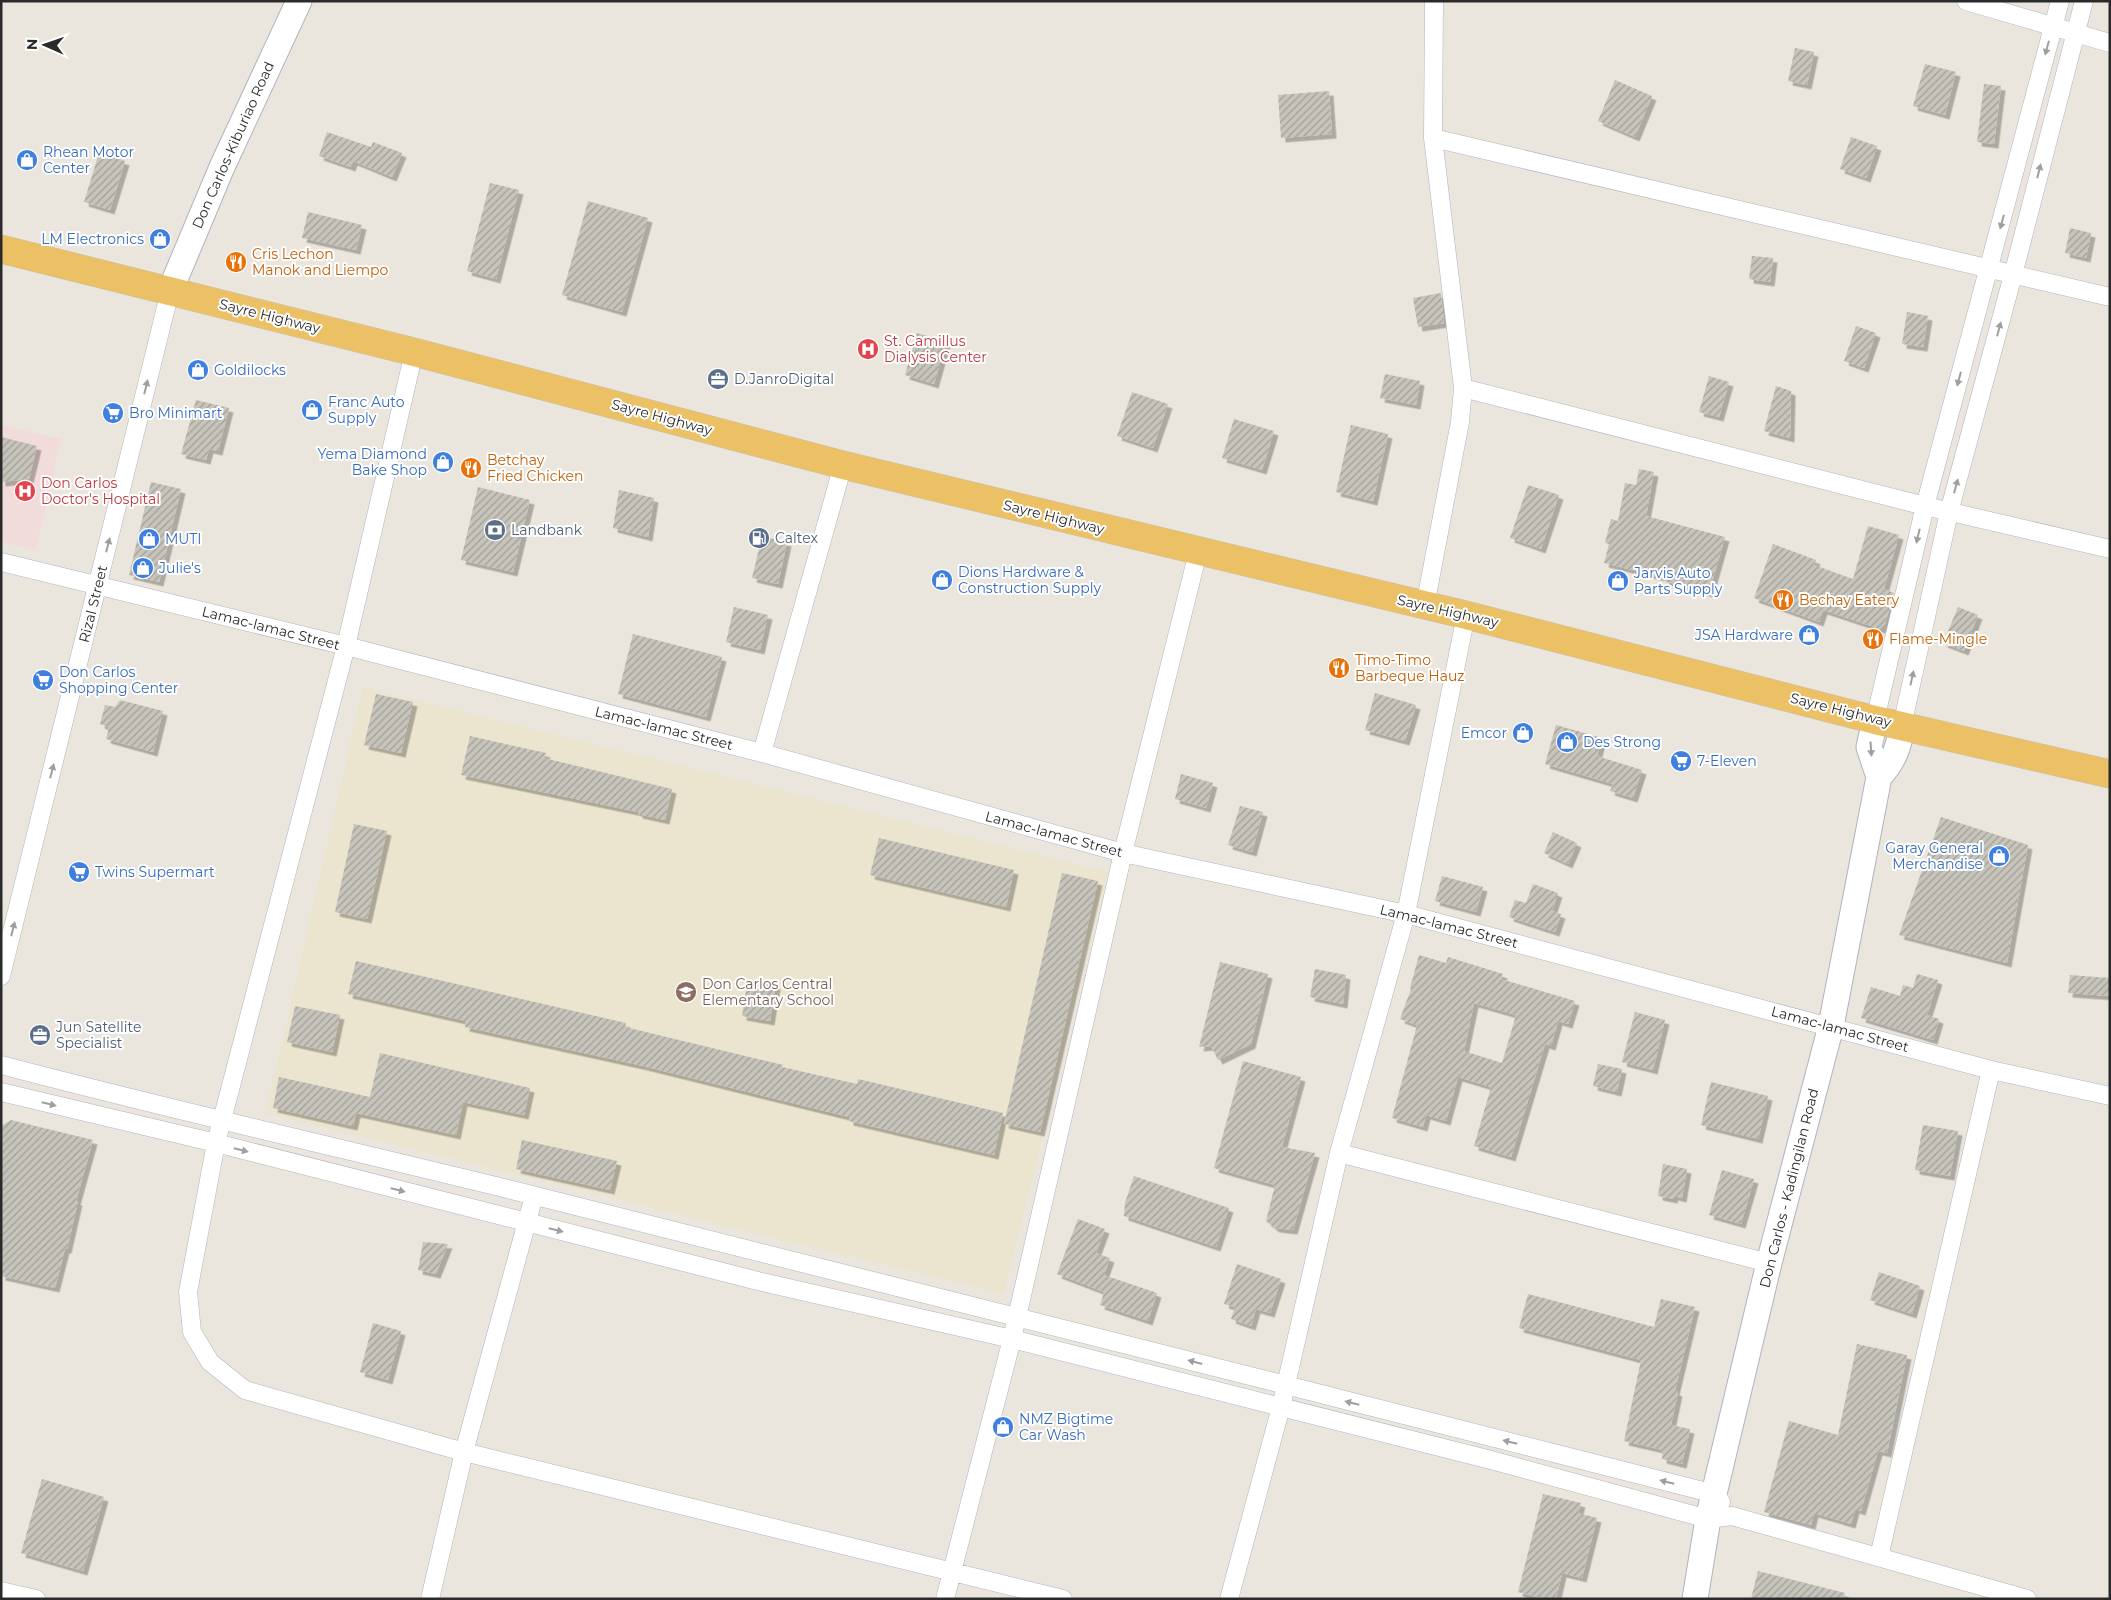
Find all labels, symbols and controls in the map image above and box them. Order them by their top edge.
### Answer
north arrow [20,20,70,70]
text: N [23,39,41,51]
one-way arrow [2043,41,2051,56]
street label: Don Carlos-Kiburiao Road [188,59,278,231]
place label: Rhean Motor Center [43,143,135,177]
shop icon: Rhean Motor Center [15,148,39,172]
one-way arrow [2036,164,2044,179]
one-way arrow [1997,215,2005,230]
shop icon: LM Electronics [148,227,172,251]
place label: LM Electronics [41,230,144,248]
place label: Cris Lechon Manok and Liempo [252,245,389,279]
restaurant icon: Cris Lechon Manok and Liempo [224,250,248,274]
street label: Sayre Highway [218,295,323,337]
one-way arrow [1995,321,2003,336]
place label: St. Camillus Dialysis Center [884,332,987,366]
hospital icon: St. Camillus Dialysis Center [856,337,880,361]
shop icon: Goldilocks [186,358,210,382]
place label: Goldilocks [214,361,286,379]
office icon: D.JanroDigital [706,367,730,391]
place label: D.JanroDigital [734,370,834,388]
one-way arrow [1955,372,1963,387]
one-way arrow [143,380,151,395]
place label: Franc Auto Supply [328,393,405,427]
street label: Sayre Highway [610,395,715,439]
shop icon: Franc Auto Supply [300,398,324,422]
supermarket icon: Bro Minimart [101,401,125,425]
place label: Bro Minimart [129,404,223,422]
place label: Yema Diamond Bake Shop [318,445,427,479]
shop icon: Yema Diamond Bake Shop [431,450,455,474]
place label: Betchay Fried Chicken [487,451,584,485]
restaurant icon: Betchay Fried Chicken [459,456,483,480]
place label: Don Carlos Doctor's Hospital [41,474,160,508]
one-way arrow [1952,478,1960,493]
hospital icon: Don Carlos Doctor's Hospital [13,479,37,503]
street label: Sayre Highway [1002,496,1107,538]
bank icon: Landbank [483,518,507,542]
place label: Landbank [511,521,583,539]
fuel station icon: Caltex [747,526,771,550]
shop icon: MUTI [137,527,161,551]
place label: Caltex [775,529,818,547]
one-way arrow [1914,529,1922,544]
place label: MUTI [165,530,202,548]
one-way arrow [104,538,112,553]
shop icon: Julie's [131,556,155,580]
place label: Julie's [158,559,201,577]
street label: Rizal Street [75,563,111,645]
place label: Dions Hardware & Construction Supply [958,563,1101,597]
place label: Jarvis Auto Parts Supply [1633,564,1723,598]
shop icon: Dions Hardware & Construction Supply [930,568,954,592]
shop icon: Jarvis Auto Parts Supply [1606,569,1630,593]
restaurant icon: Bechay Eatery [1771,588,1795,612]
street label: Sayre Highway [1396,591,1501,631]
place label: Bechay Eatery [1799,591,1899,609]
street label: Lamac-lamac Street [200,602,342,654]
shop icon: JSA Hardware [1797,623,1821,647]
place label: JSA Hardware [1694,626,1793,644]
restaurant icon: Flame-Mingle [1861,627,1885,651]
place label: Flame-Mingle [1889,630,1987,648]
place label: Timo-Timo Barbeque Hauz [1355,651,1465,685]
restaurant icon: Timo-Timo Barbeque Hauz [1327,656,1351,680]
place label: Don Carlos Shopping Center [59,663,179,697]
supermarket icon: Don Carlos Shopping Center [31,668,55,692]
one-way arrow [1908,671,1916,686]
street label: Sayre Highway [1789,689,1894,731]
street label: Lamac-lamac Street [593,702,735,754]
shop icon: Emcor [1511,721,1535,745]
place label: Emcor [1461,724,1507,742]
shop icon: Des Strong [1555,730,1579,754]
place label: Des Strong [1583,733,1661,751]
one-way arrow [1867,741,1875,757]
supermarket icon: 7-Eleven [1669,749,1693,773]
place label: 7-Eleven [1697,752,1757,770]
one-way arrow [48,763,56,778]
street label: Lamac-lamac Street [983,807,1125,861]
place label: Garay General Merchandise [1885,839,1983,873]
shop icon: Garay General Merchandise [1987,844,2011,868]
supermarket icon: Twins Supermart [67,860,91,884]
place label: Twins Supermart [95,863,215,881]
street label: Lamac-lamac Street [1378,900,1520,952]
one-way arrow [9,921,17,936]
place label: Don Carlos Central Elementary School [702,975,834,1009]
school or university icon: Don Carlos Central Elementary School [674,980,698,1004]
street label: Lamac-lamac Street [1769,1002,1911,1056]
place label: Jun Satellite Specialist [55,1018,141,1052]
office icon: Jun Satellite Specialist [28,1023,52,1047]
street label: Don Carlos - Kadingilan Road [1755,1086,1823,1290]
one-way arrow [41,1100,56,1108]
one-way arrow [233,1146,248,1154]
one-way arrow [391,1186,406,1194]
one-way arrow [548,1227,563,1235]
one-way arrow [1187,1358,1202,1366]
one-way arrow [1345,1399,1360,1407]
place label: NMZ Bigtime Car Wash [1019,1410,1113,1444]
shop icon: NMZ Bigtime Car Wash [991,1415,1015,1439]
one-way arrow [1502,1438,1517,1446]
one-way arrow [1660,1478,1675,1486]

